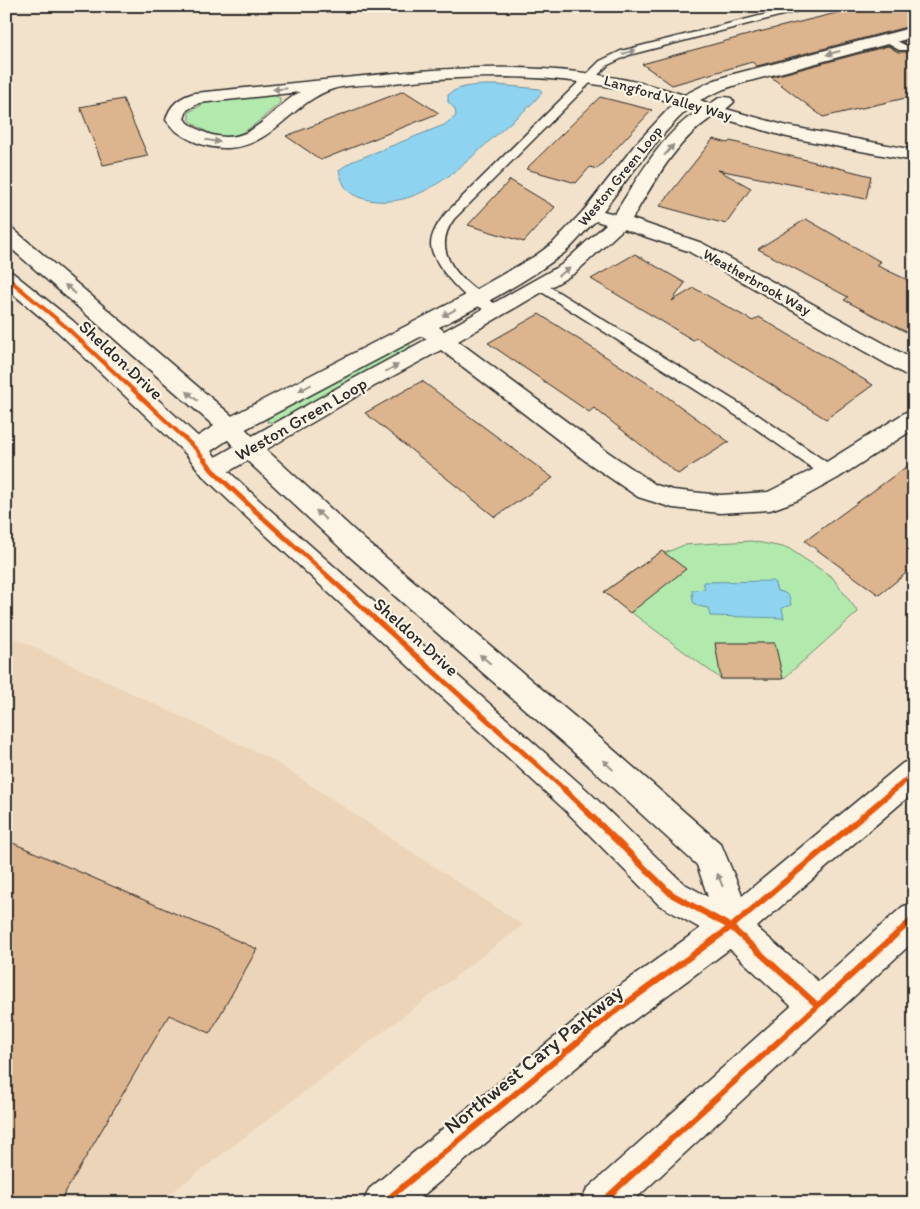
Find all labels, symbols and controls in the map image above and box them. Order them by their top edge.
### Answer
one-way arrow [622,48,637,56]
one-way arrow [825,49,840,57]
street label: Langford Valley Way [602,71,734,125]
one-way arrow [271,85,287,93]
street label: Weston Green Loop [574,122,666,230]
one-way arrow [206,137,222,145]
one-way arrow [663,144,674,157]
street label: Weatherbrook Way [700,245,814,319]
one-way arrow [557,267,570,277]
one-way arrow [63,283,76,294]
one-way arrow [442,309,456,317]
street label: Sheldon Drive [74,316,168,404]
one-way arrow [385,364,398,373]
street label: Weston Green Loop [231,372,371,466]
one-way arrow [298,384,312,392]
one-way arrow [186,390,199,401]
one-way arrow [316,509,328,521]
street label: Sheldon Drive [369,593,463,681]
one-way arrow [479,653,492,664]
one-way arrow [603,759,615,771]
one-way arrow [715,873,723,887]
street label: Northwest Cary Parkway [439,979,627,1139]

